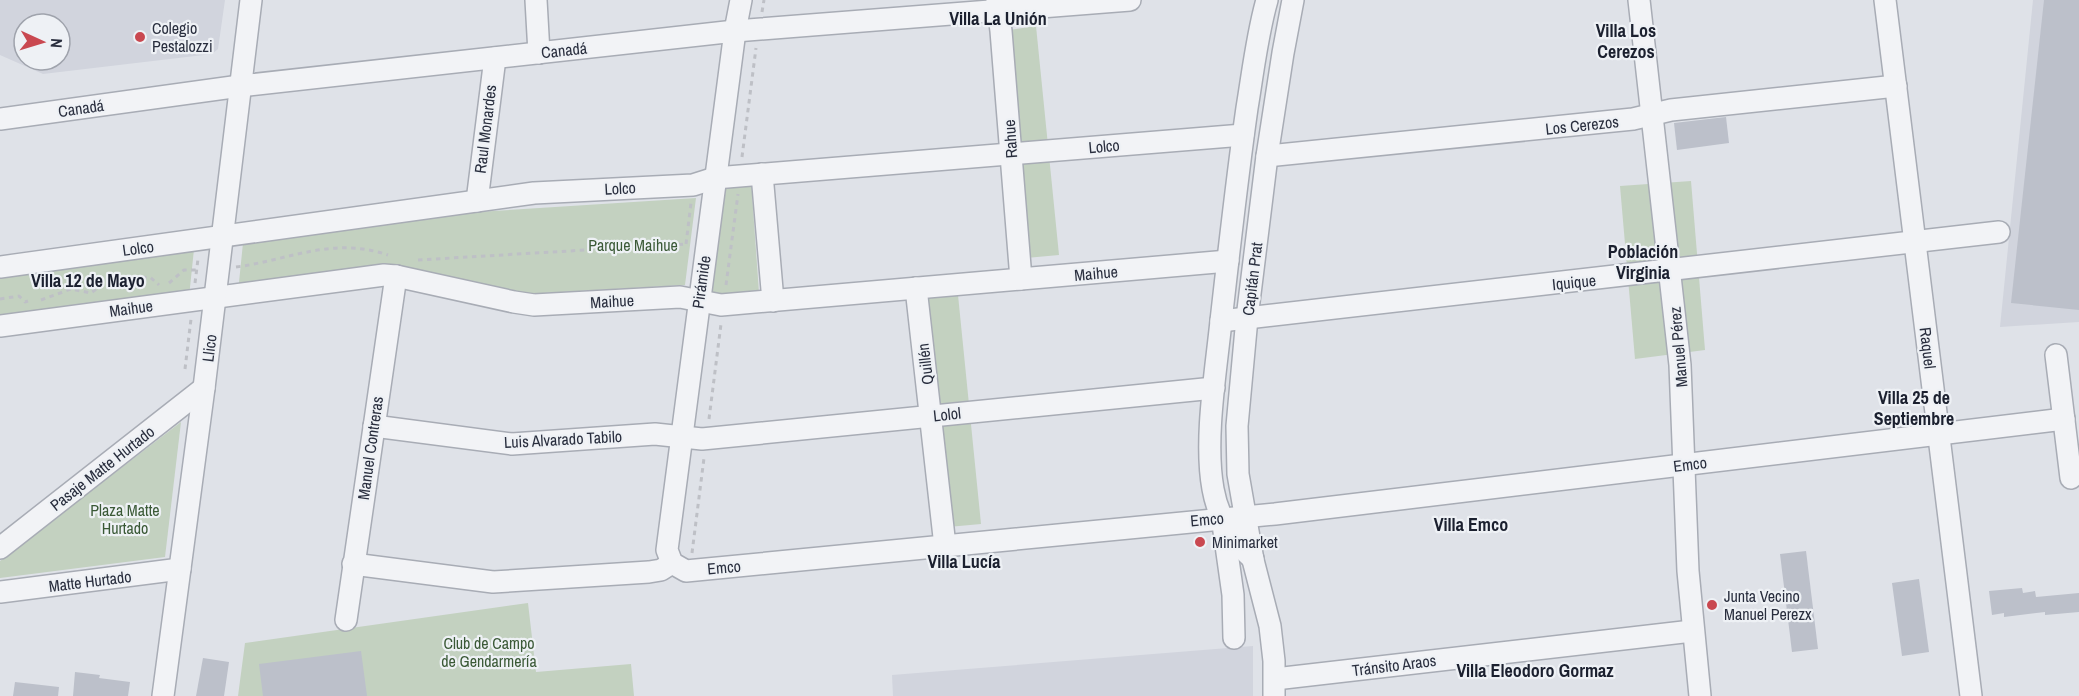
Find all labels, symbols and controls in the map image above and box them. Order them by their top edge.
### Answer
district label: Villa La Unión [949,6,1047,31]
north arrow [12,12,72,72]
place label: Colegio Pestalozzi [152,17,213,57]
district label: Villa Los Cerezos [1596,18,1656,64]
marker: Colegio Pestalozzi [133,30,147,44]
street label: Canadá [540,37,589,63]
text: N [46,38,68,49]
street label: Raul Monardes [469,84,501,174]
street label: Canadá [57,94,106,122]
street label: Los Cerezos [1544,110,1620,140]
street label: Rahue [998,119,1022,159]
street label: Lolco [1087,134,1121,158]
street label: Lolco [604,176,636,200]
park label: Parque Maihue [588,234,678,256]
street label: Lolco [121,235,155,261]
district label: Población Virginia [1608,239,1678,285]
street label: Capitán Prat [1237,241,1267,317]
street label: Pirámide [686,254,716,310]
street label: Maihue [1073,260,1119,286]
district label: Villa 12 de Mayo [31,268,145,293]
street label: Iquique [1551,269,1597,295]
street label: Maihue [590,289,634,313]
street label: Maihue [108,294,154,322]
street label: Manuel Pérez [1663,305,1692,388]
street label: Raquel [1915,326,1941,370]
street label: Llico [196,333,222,363]
street label: Quillén [912,342,938,386]
district label: Villa 25 de Septiembre [1874,385,1954,431]
street label: Manuel Contreras [352,395,388,501]
street label: Lolol [932,402,962,426]
street label: Pasaje Matte Hurtado [45,420,159,516]
street label: Luis Alvarado Tabilo [503,425,623,453]
street label: Emco [1672,451,1708,477]
park label: Plaza Matte Hurtado [90,499,160,539]
street label: Emco [1189,507,1225,531]
district label: Villa Emco [1434,512,1508,537]
place label: Minimarket [1212,531,1278,553]
marker: Minimarket [1193,535,1207,549]
district label: Villa Lucía [928,549,1001,574]
street label: Emco [706,555,742,579]
street label: Matte Hurtado [47,565,133,597]
place label: Junta Vecino Manuel Perezx [1724,585,1812,625]
marker: Junta Vecino Manuel Perezx [1705,598,1719,612]
park label: Club de Campo de Gendarmería [441,632,537,672]
street label: Tránsito Araos [1351,649,1437,681]
district label: Villa Eleodoro Gormaz [1456,658,1614,683]

